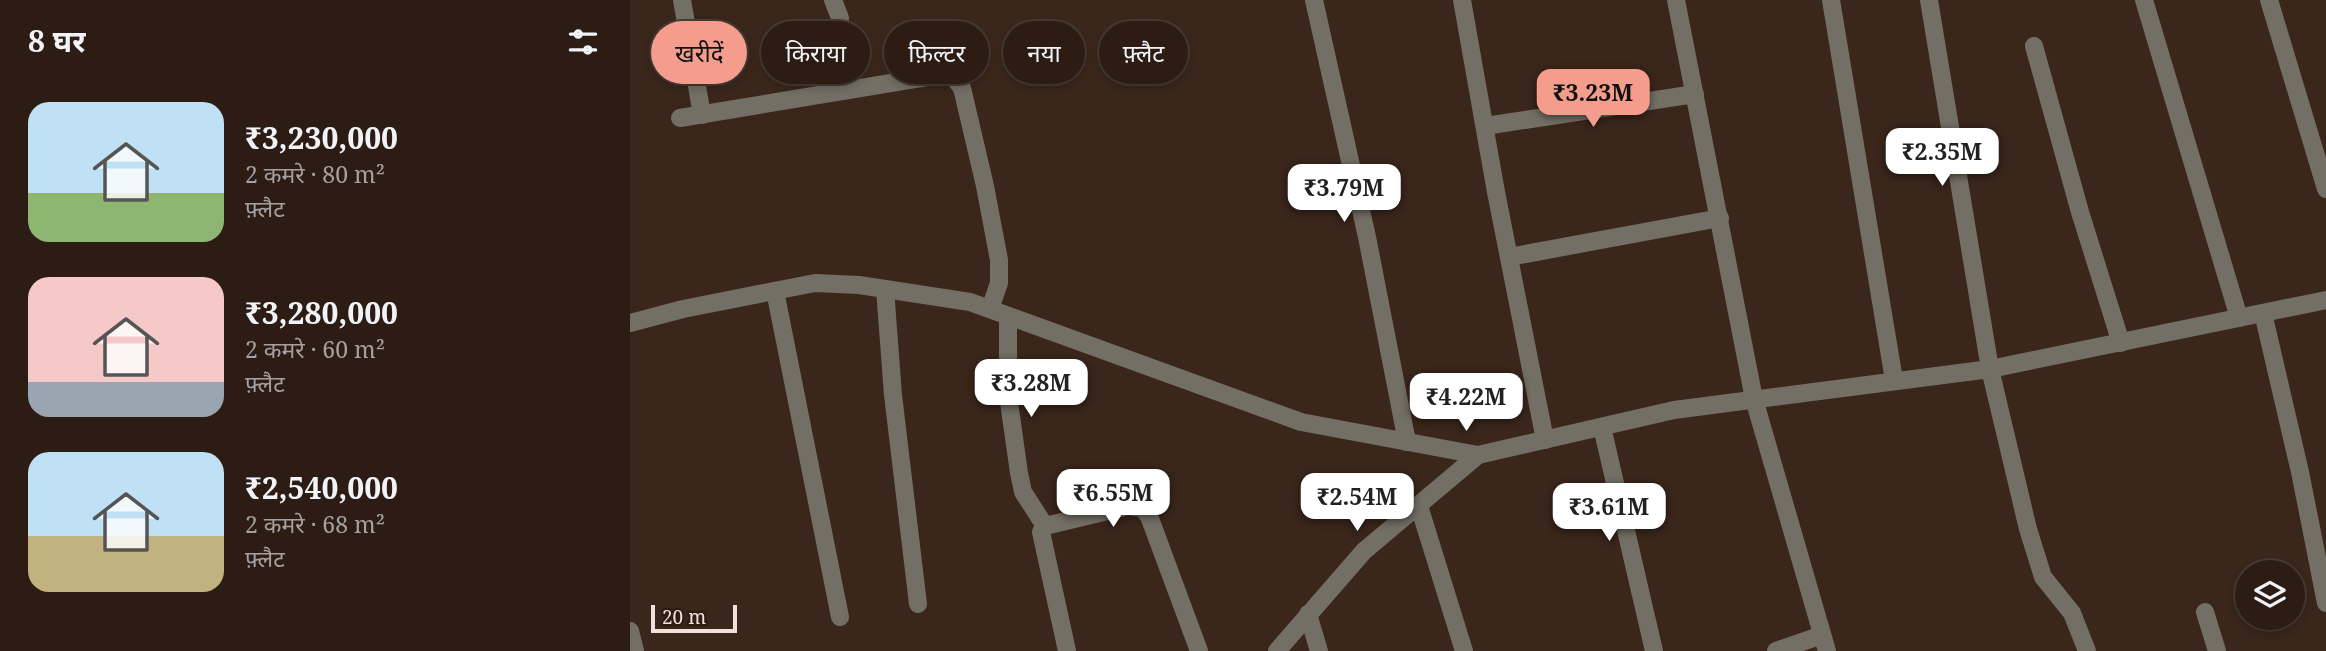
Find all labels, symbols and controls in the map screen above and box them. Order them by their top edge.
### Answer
text: 8 घर [28,20,85,61]
chip: खरीदें [651,21,747,84]
chip: किराया [761,21,870,84]
chip: फ़िल्टर [884,21,989,84]
chip: नया [1003,21,1085,84]
chip: फ़्लैट [1099,21,1188,84]
icon: filters [564,23,602,61]
pin: ₹3.23M [1536,69,1650,129]
text: ₹3.23M [1553,76,1633,108]
text: ₹3,230,000 [245,117,398,158]
pin: ₹2.35M [1885,128,1999,188]
icon: home [84,130,168,214]
text: ₹2.35M [1902,135,1982,167]
text: 2 कमरे · 80 m² [245,158,385,190]
pin: ₹3.79M [1287,164,1401,224]
text: ₹3.79M [1304,171,1384,203]
text: फ़्लैट [245,192,285,224]
text: ₹3,280,000 [245,292,398,333]
icon: home [84,305,168,389]
text: 2 कमरे · 60 m² [245,333,385,365]
pin: ₹3.28M [974,360,1088,419]
text: ₹3.28M [991,366,1071,398]
text: फ़्लैट [245,367,285,399]
pin: ₹4.22M [1409,374,1523,433]
text: ₹4.22M [1426,380,1506,412]
text: ₹2,540,000 [245,467,398,508]
pin: ₹6.55M [1056,470,1170,529]
pin: ₹2.54M [1300,474,1414,533]
text: ₹6.55M [1073,476,1153,508]
icon: home [84,480,168,564]
text: ₹2.54M [1317,480,1397,512]
pin: ₹3.61M [1552,484,1666,543]
text: ₹3.61M [1569,490,1649,522]
text: 2 कमरे · 68 m² [245,508,385,540]
text: फ़्लैट [245,542,285,574]
map controls [2235,560,2305,630]
button: layers [2235,560,2305,630]
scale bar [651,602,737,634]
text: 20 m [662,604,706,630]

